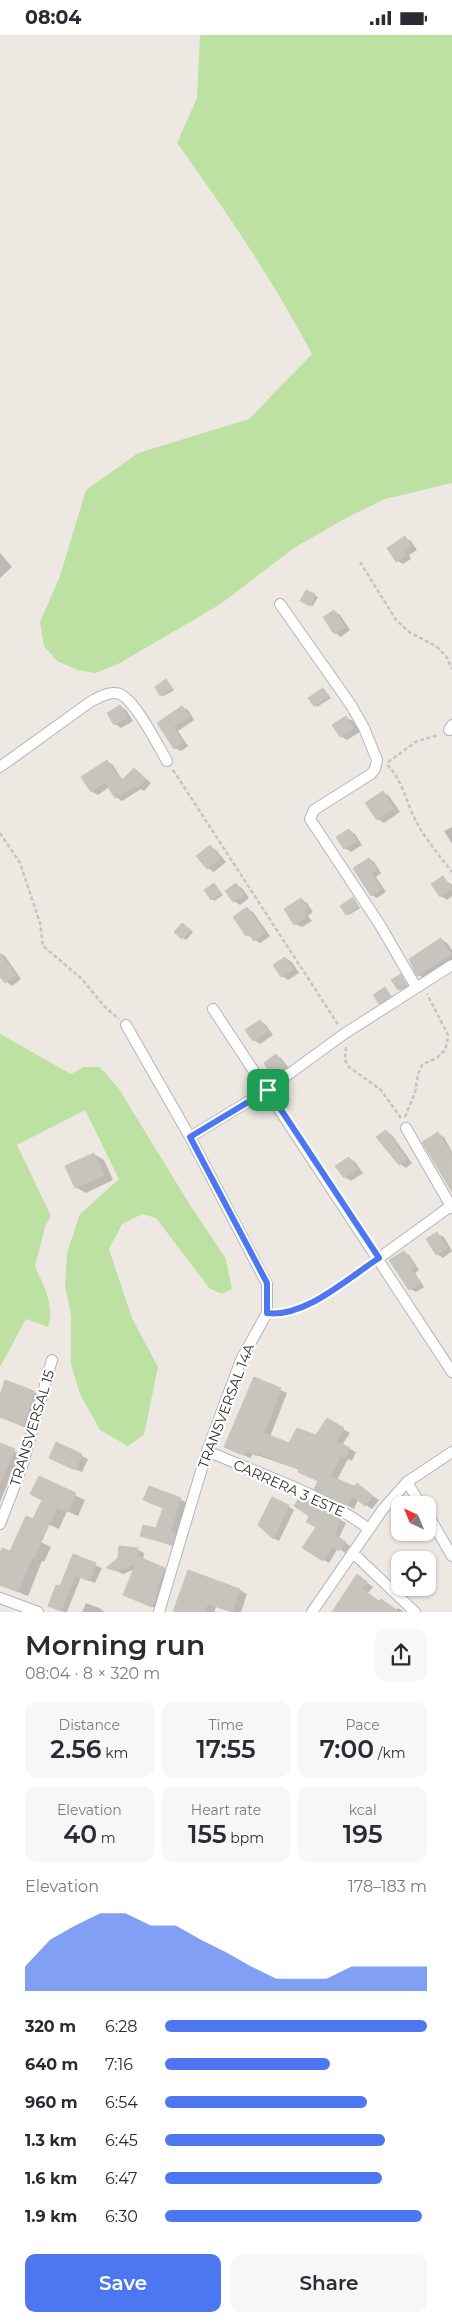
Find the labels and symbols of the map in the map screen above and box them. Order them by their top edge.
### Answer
pin [247,1069,289,1111]
street label: TRANSVERSAL 14A [194,1340,258,1471]
street label: TRANSVERSAL 15 [6,1368,58,1488]
street label: CARRERA 3 ESTE [231,1455,347,1521]
north arrow [391,1496,436,1541]

